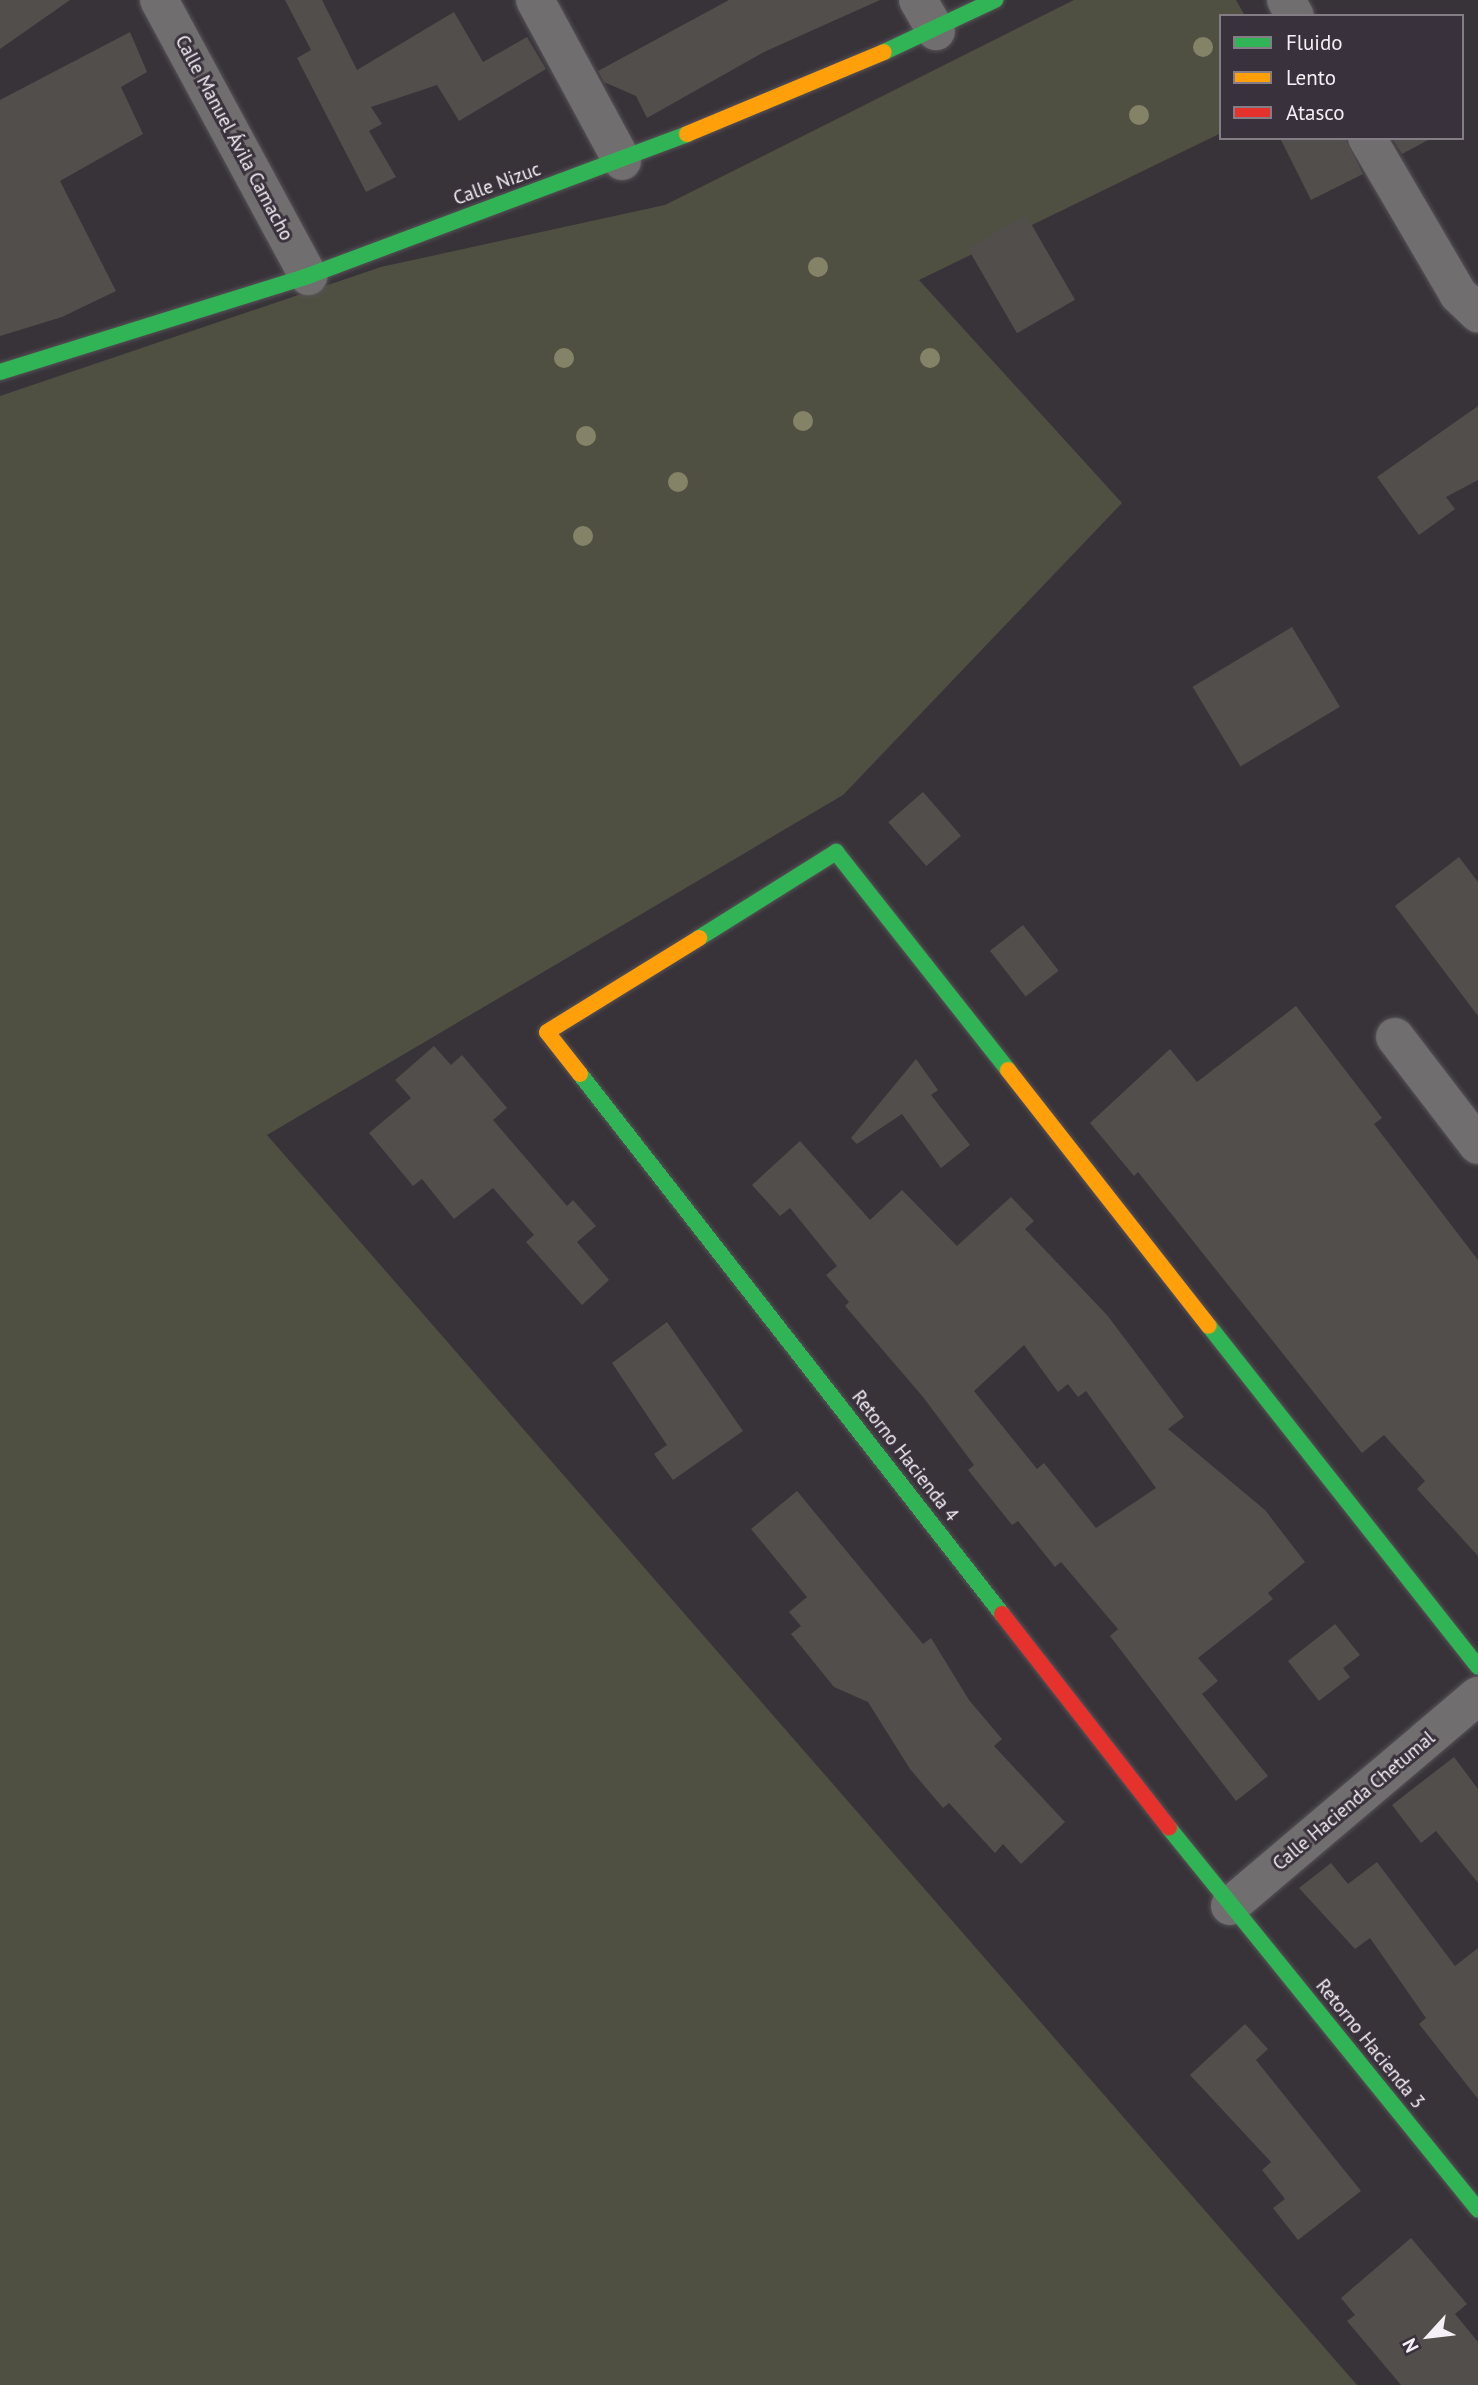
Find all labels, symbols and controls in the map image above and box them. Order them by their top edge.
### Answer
legend [1219,14,1464,140]
text: Fluido [1286,29,1343,56]
street label: Calle Manuel Ávila Camacho [170,31,298,245]
text: Lento [1286,64,1336,91]
text: Atasco [1286,99,1345,126]
street label: Calle Nizuc [450,158,544,210]
street label: Retorno Hacienda 4 [847,1386,963,1526]
street label: Calle Hacienda Chetumal [1268,1727,1440,1875]
street label: Retorno Hacienda 3 [1311,1975,1429,2113]
north arrow [1394,2301,1464,2371]
text: N [1397,2335,1424,2357]

